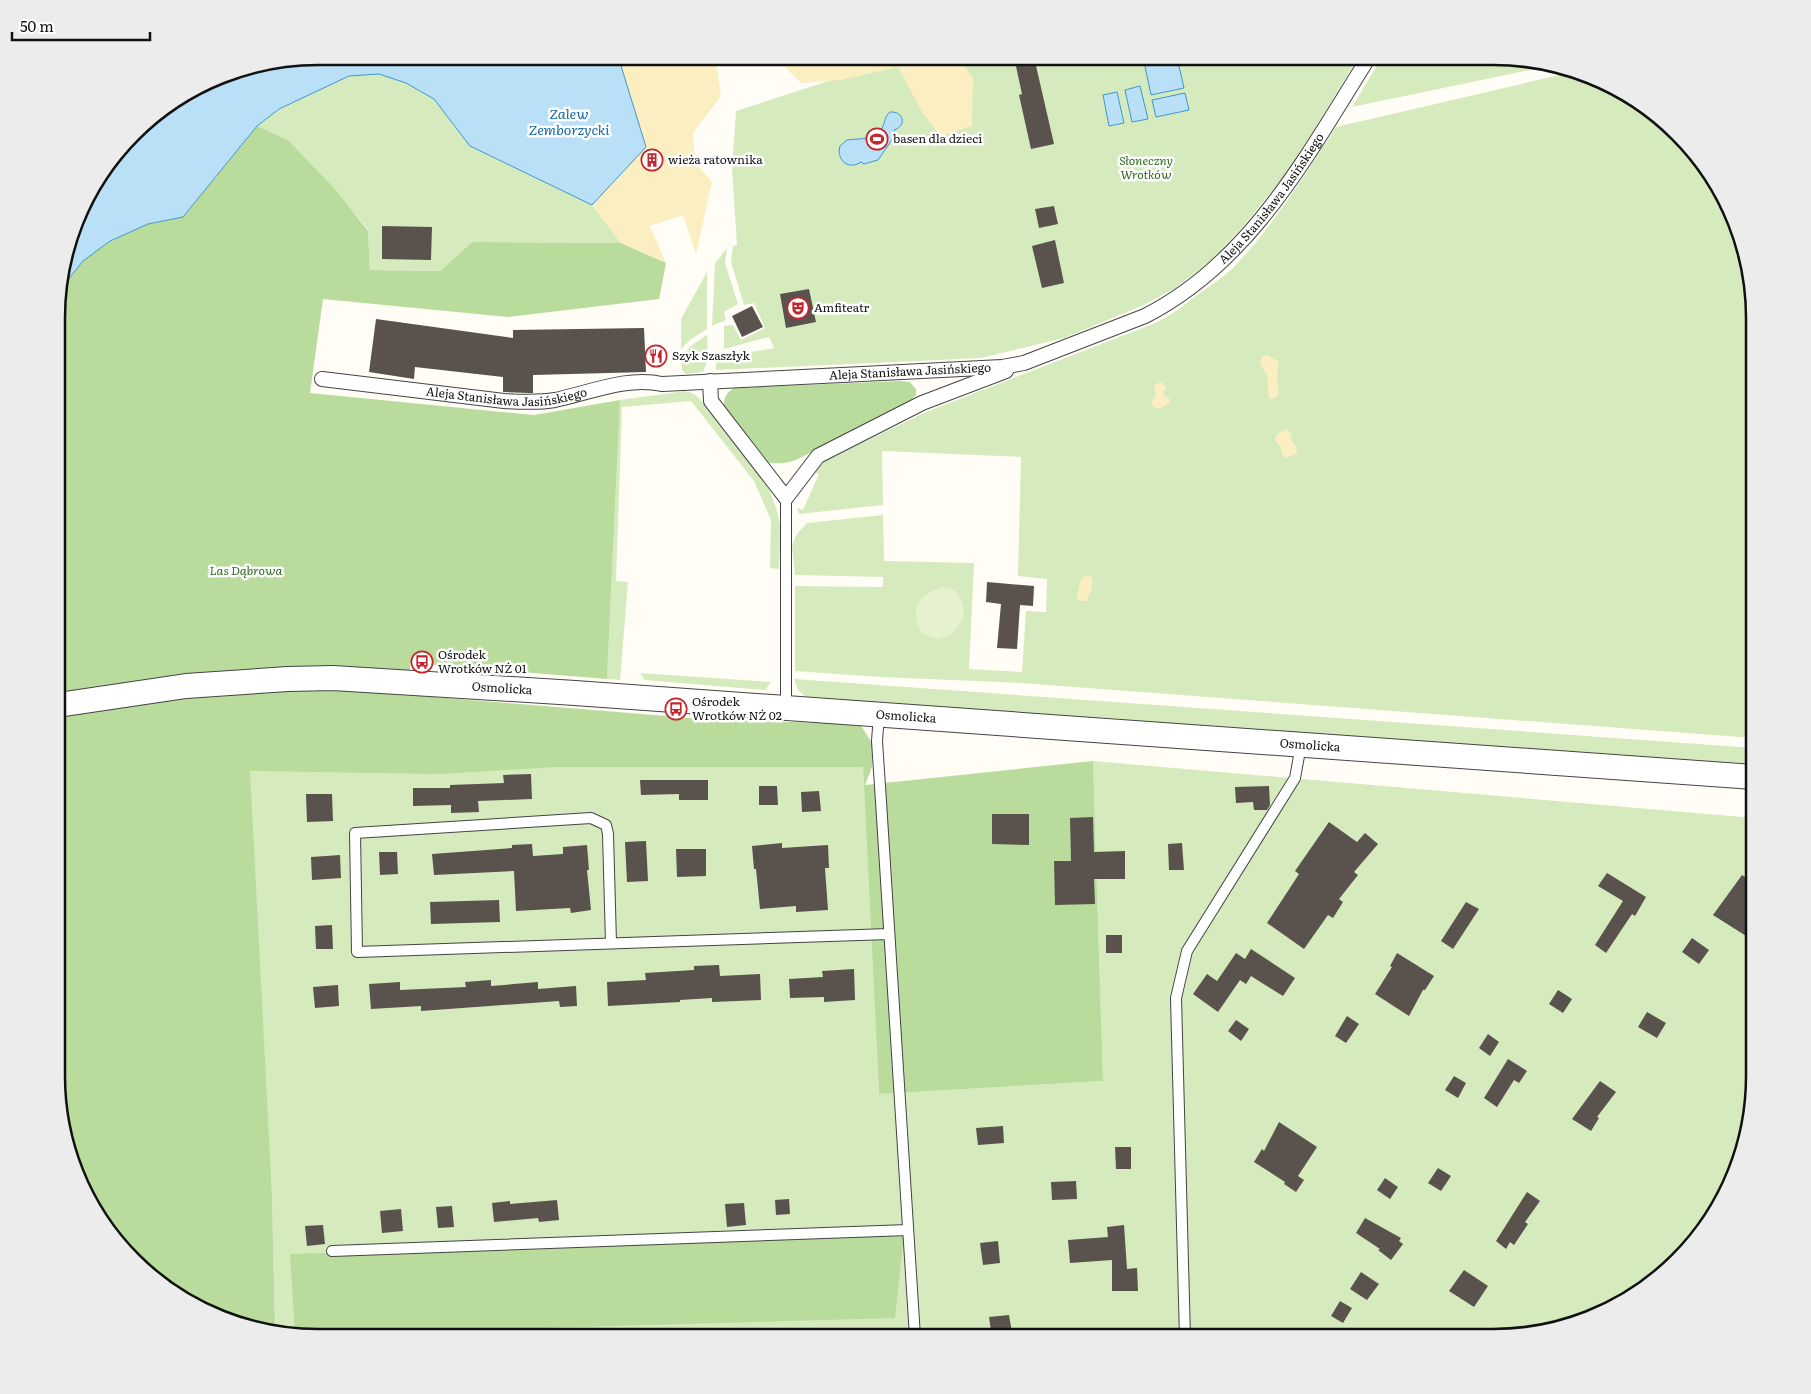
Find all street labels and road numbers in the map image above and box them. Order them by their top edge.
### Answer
street label: Aleja Stanisława Jasińskiego [1214,129,1328,268]
street label: Aleja Stanisława Jasińskiego [828,358,992,384]
street label: Aleja Stanisława Jasińskiego [425,382,589,410]
street label: Osmolicka [471,677,533,698]
street label: Osmolicka [875,704,938,727]
street label: Osmolicka [1279,733,1342,756]

